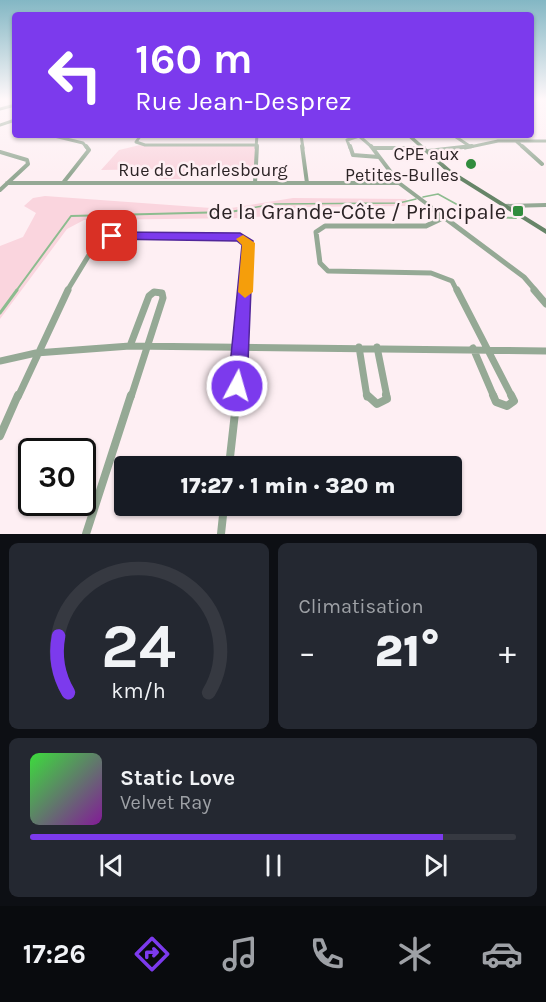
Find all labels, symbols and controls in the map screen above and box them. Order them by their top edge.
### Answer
text: 160 m [135,34,253,84]
icon: left [36,36,114,114]
text: Rue Jean-Desprez [135,85,352,117]
place label: CPE aux Petites-Bulles [345,143,459,186]
marker: CPE aux Petites-Bulles [464,157,478,171]
street label: Rue de Charlesbourg [118,159,288,181]
place label: de la Grande-Côte / Principale [208,199,506,225]
marker: de la Grande-Côte / Principale [511,204,525,218]
pin [86,210,137,261]
icon: arrive [95,219,128,252]
position arrow [205,354,269,418]
speed limit sign: 30 [18,438,96,516]
text: 17:27 · 1 min · 320 m [180,473,396,499]
text: Climatisation [299,595,424,618]
text: 24 [101,610,176,683]
text: 21° [375,625,440,677]
text: − [299,633,316,671]
text: + [499,633,516,671]
text: km/h [112,678,166,703]
text: Static Love [120,765,235,791]
text: Velvet Ray [120,791,212,814]
icon: previous [95,849,128,882]
icon: pause [257,849,290,882]
icon: next [419,849,452,882]
icon: directions [131,933,173,975]
icon: music [219,933,261,975]
icon: phone [306,933,348,975]
icon: climate [394,933,436,975]
icon: car [481,933,523,975]
text: 17:26 [23,938,86,970]

